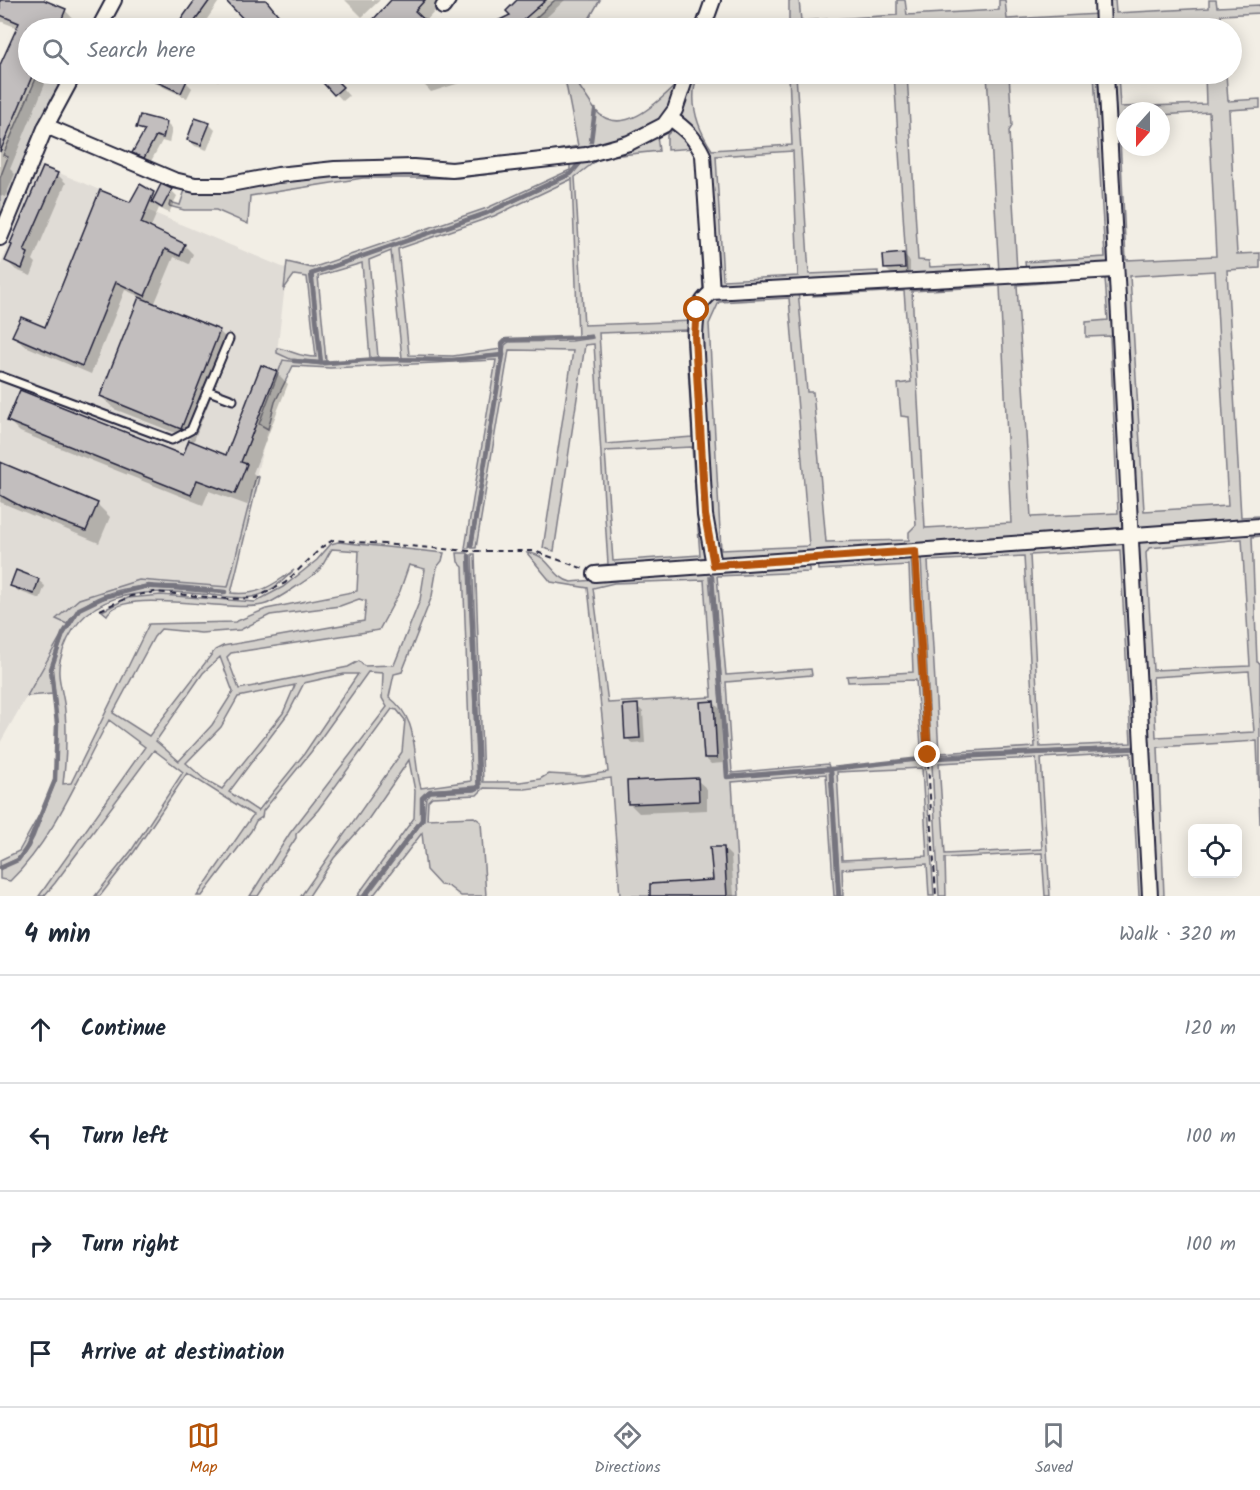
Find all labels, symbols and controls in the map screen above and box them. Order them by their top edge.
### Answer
search box [18,18,1242,84]
text: Search here [87,34,195,69]
icon: search [39,35,72,68]
north arrow [1116,102,1170,156]
route start [683,296,709,322]
route end [914,741,940,767]
map controls [1188,824,1242,878]
button: locate [1188,824,1242,878]
text: 4 min [24,914,91,956]
text: Walk · 320 m [1119,919,1236,951]
text: Continue [81,1012,166,1047]
icon: ahead [24,1013,57,1046]
text: 120 m [1184,1013,1236,1045]
text: Turn left [81,1120,168,1155]
icon: left [24,1121,57,1154]
text: 100 m [1186,1121,1236,1153]
text: Turn right [81,1228,179,1263]
icon: right [24,1229,57,1262]
text: 100 m [1186,1229,1236,1261]
text: Arrive at destination [81,1336,284,1371]
icon: arrive [24,1337,57,1370]
tab: Map [187,1419,220,1480]
tab: Directions [594,1419,661,1480]
tab: Saved [1035,1419,1073,1480]

